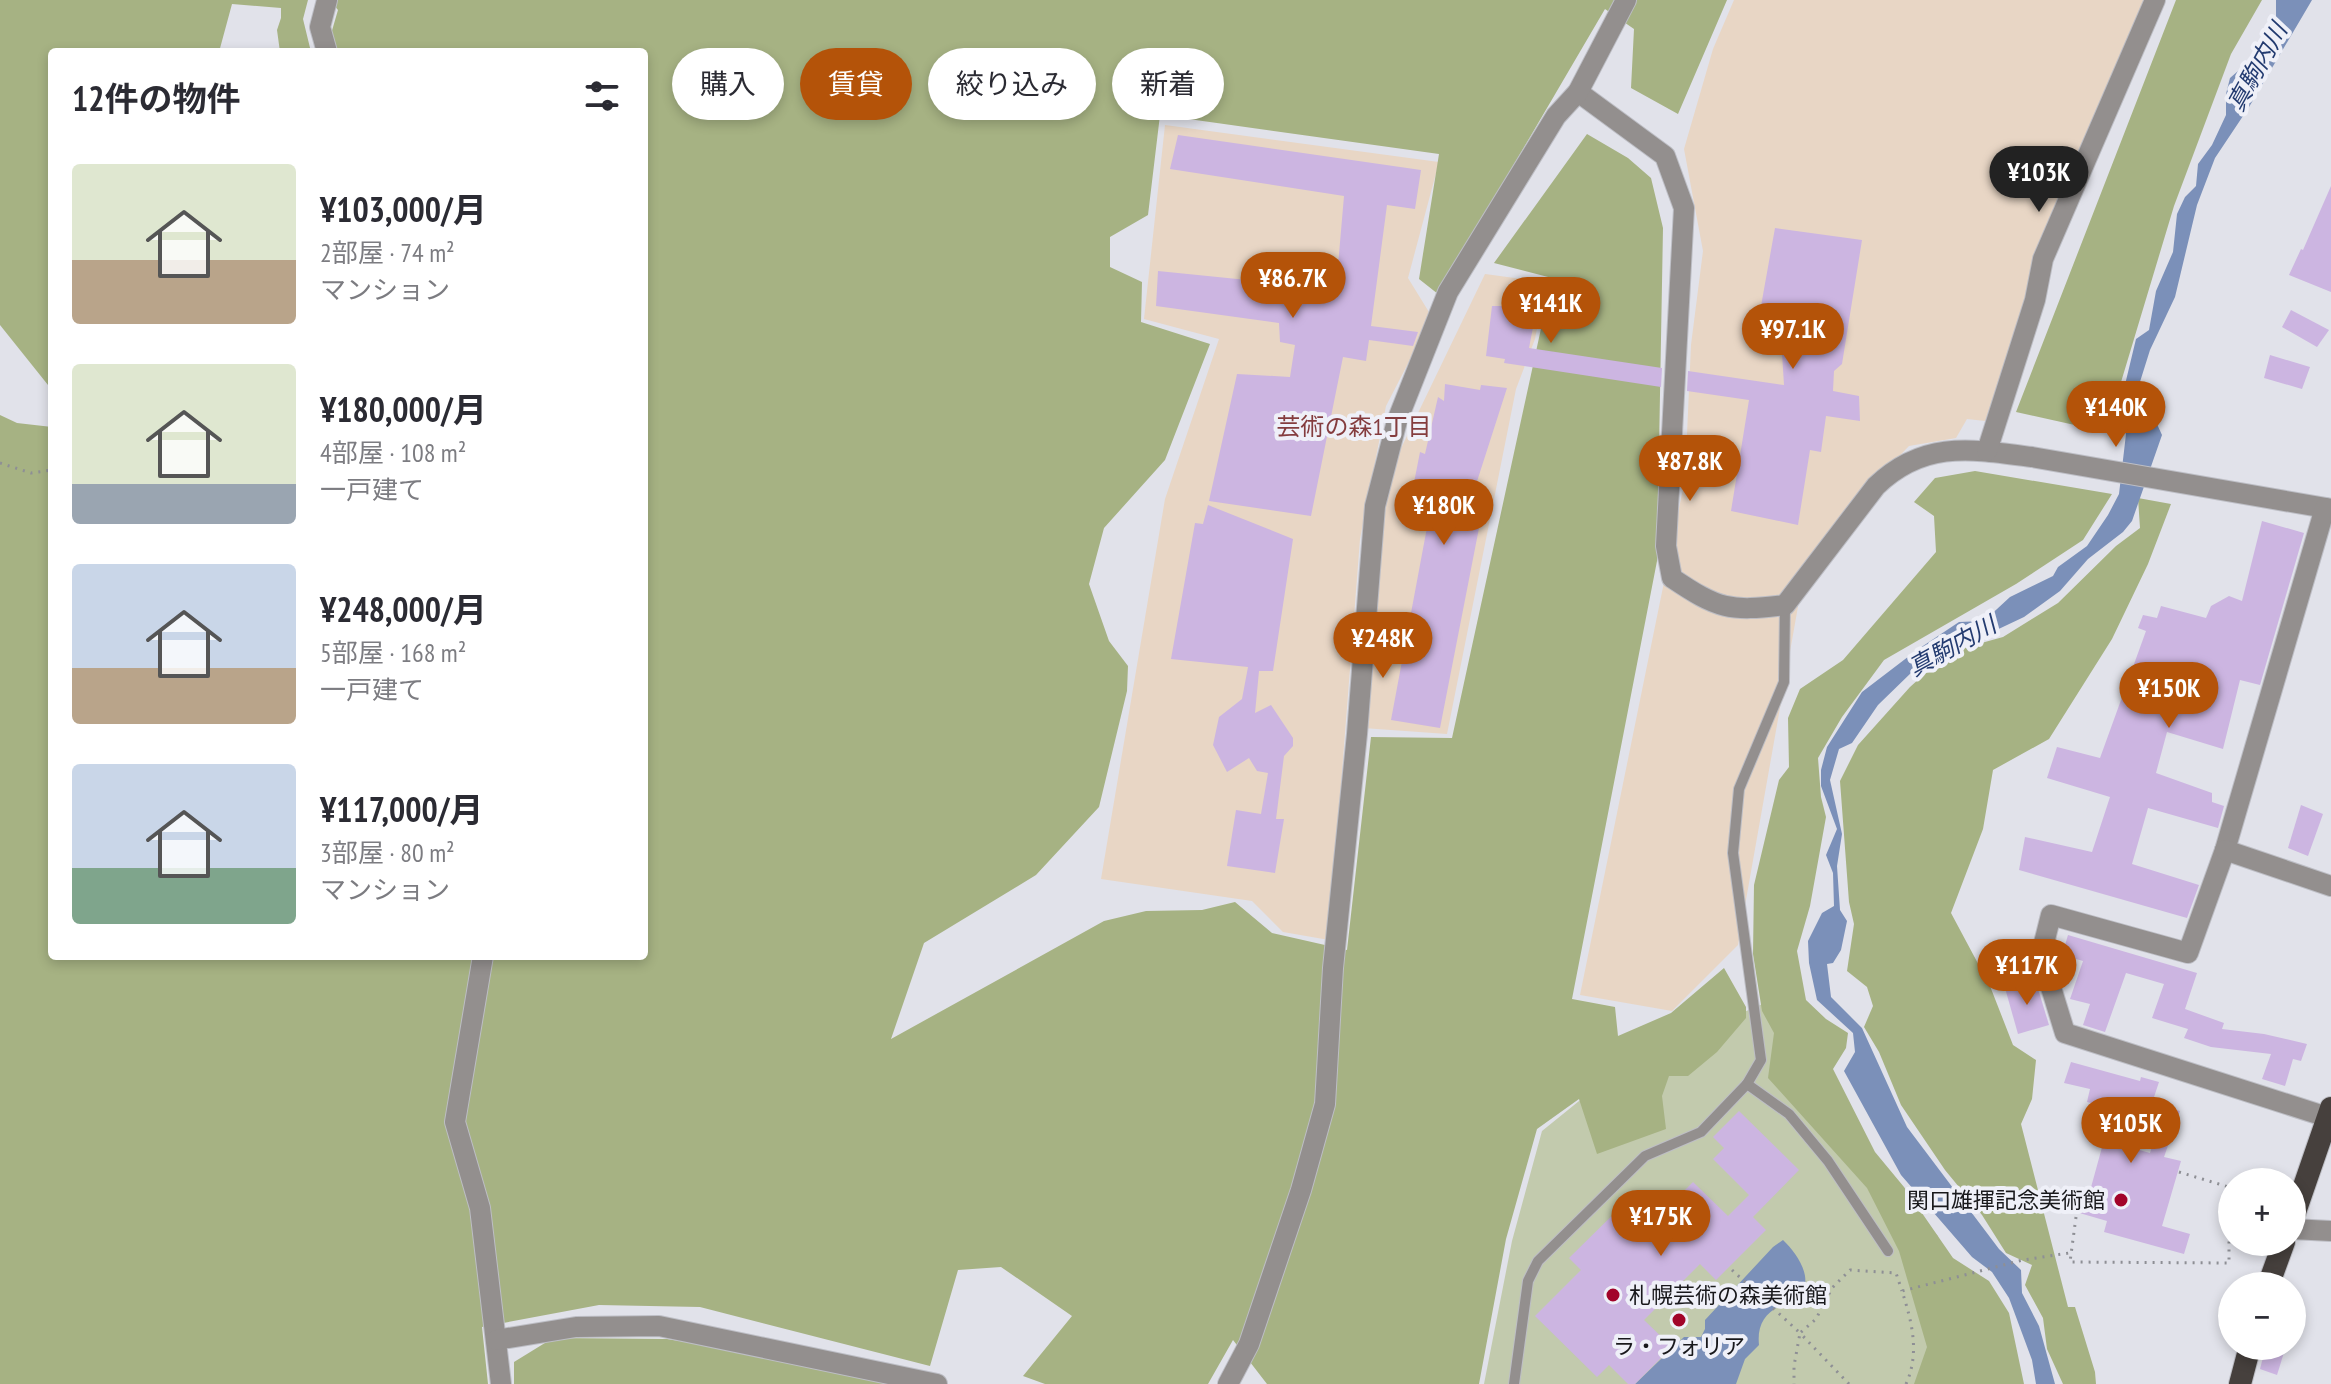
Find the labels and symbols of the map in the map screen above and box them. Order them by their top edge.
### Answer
water label: 真駒内川 [2220,15,2295,116]
pin: ¥103K [1983,146,2095,214]
pin: ¥86.7K [1228,252,1358,320]
pin: ¥141K [1495,277,1607,345]
pin: ¥97.1K [1728,303,1858,371]
pin: ¥140K [2060,381,2172,449]
district label: 芸術の森1丁目 [1277,411,1431,442]
pin: ¥87.8K [1625,435,1755,503]
pin: ¥180K [1388,479,1500,547]
water label: 真駒内川 [1903,608,2004,683]
pin: ¥248K [1327,612,1439,680]
pin: ¥150K [2113,662,2225,730]
pin: ¥117K [1971,939,2083,1007]
pin: ¥105K [2075,1097,2187,1165]
place label: 関口雄揮記念美術館 [1907,1186,2105,1214]
pin: ¥175K [1605,1190,1717,1258]
marker: 関口雄揮記念美術館 [2112,1191,2130,1209]
place label: 札幌芸術の森美術館 [1629,1281,1827,1309]
marker: 札幌芸術の森美術館 [1604,1286,1622,1304]
marker: ラ・フォリア [1670,1311,1688,1329]
place label: ラ・フォリア [1613,1332,1745,1360]

